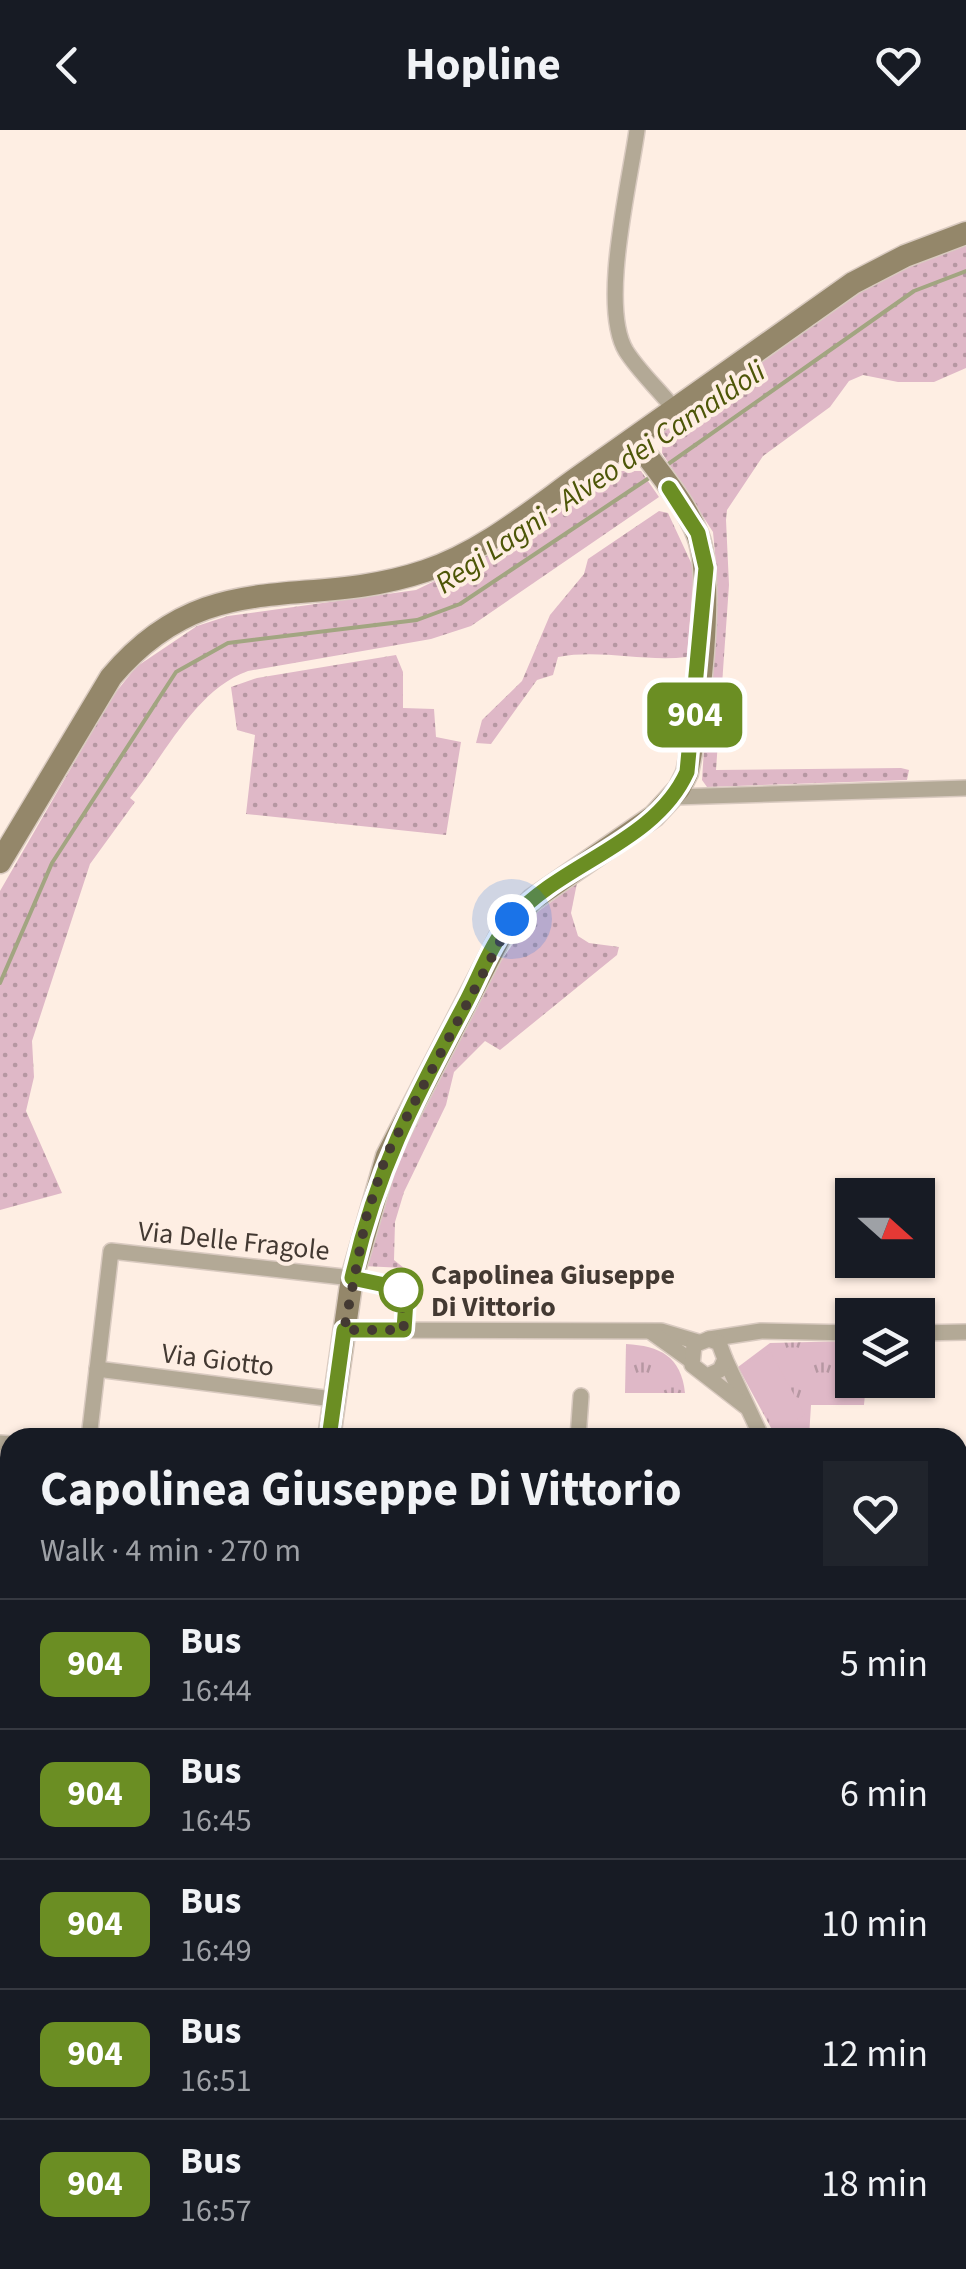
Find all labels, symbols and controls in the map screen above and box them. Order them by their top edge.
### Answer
text: Hopline [405,33,561,97]
icon: back [40,38,95,93]
icon: heart [871,38,926,93]
water label: Regi Lagni - Alveo dei Camaldoli [426,350,775,604]
line badge: 904 [638,682,752,748]
text: 904 [667,690,723,740]
your location [487,894,537,944]
north arrow [835,1178,935,1278]
map controls [835,1178,935,1398]
street label: Via Delle Fragole [136,1211,332,1271]
place label: Capolinea Giuseppe Di Vittorio [431,1255,675,1327]
marker: Capolinea Giuseppe Di Vittorio [380,1269,422,1311]
button: layers [835,1298,935,1398]
street label: Via Giotto [159,1333,276,1387]
text: Capolinea Giuseppe Di Vittorio [40,1456,682,1524]
button: heart [823,1461,928,1566]
text: Walk · 4 min · 270 m [40,1528,301,1574]
text: Bus [180,1614,241,1668]
text: 5 min [840,1637,928,1691]
text: 904 [67,1639,123,1689]
text: 16:44 [180,1668,252,1714]
text: Bus [180,1744,241,1798]
text: 6 min [840,1767,928,1821]
text: 904 [67,1769,123,1819]
text: 16:45 [180,1798,252,1844]
text: Bus [180,1874,241,1928]
text: 10 min [821,1897,928,1951]
text: 904 [67,1899,123,1949]
text: 16:49 [180,1928,252,1974]
text: Bus [180,2004,241,2058]
text: 12 min [821,2027,928,2081]
text: 904 [67,2029,123,2079]
text: 16:51 [180,2058,252,2104]
text: Bus [180,2134,241,2188]
text: 18 min [821,2157,928,2211]
text: 904 [67,2159,123,2209]
text: 16:57 [180,2188,252,2234]

